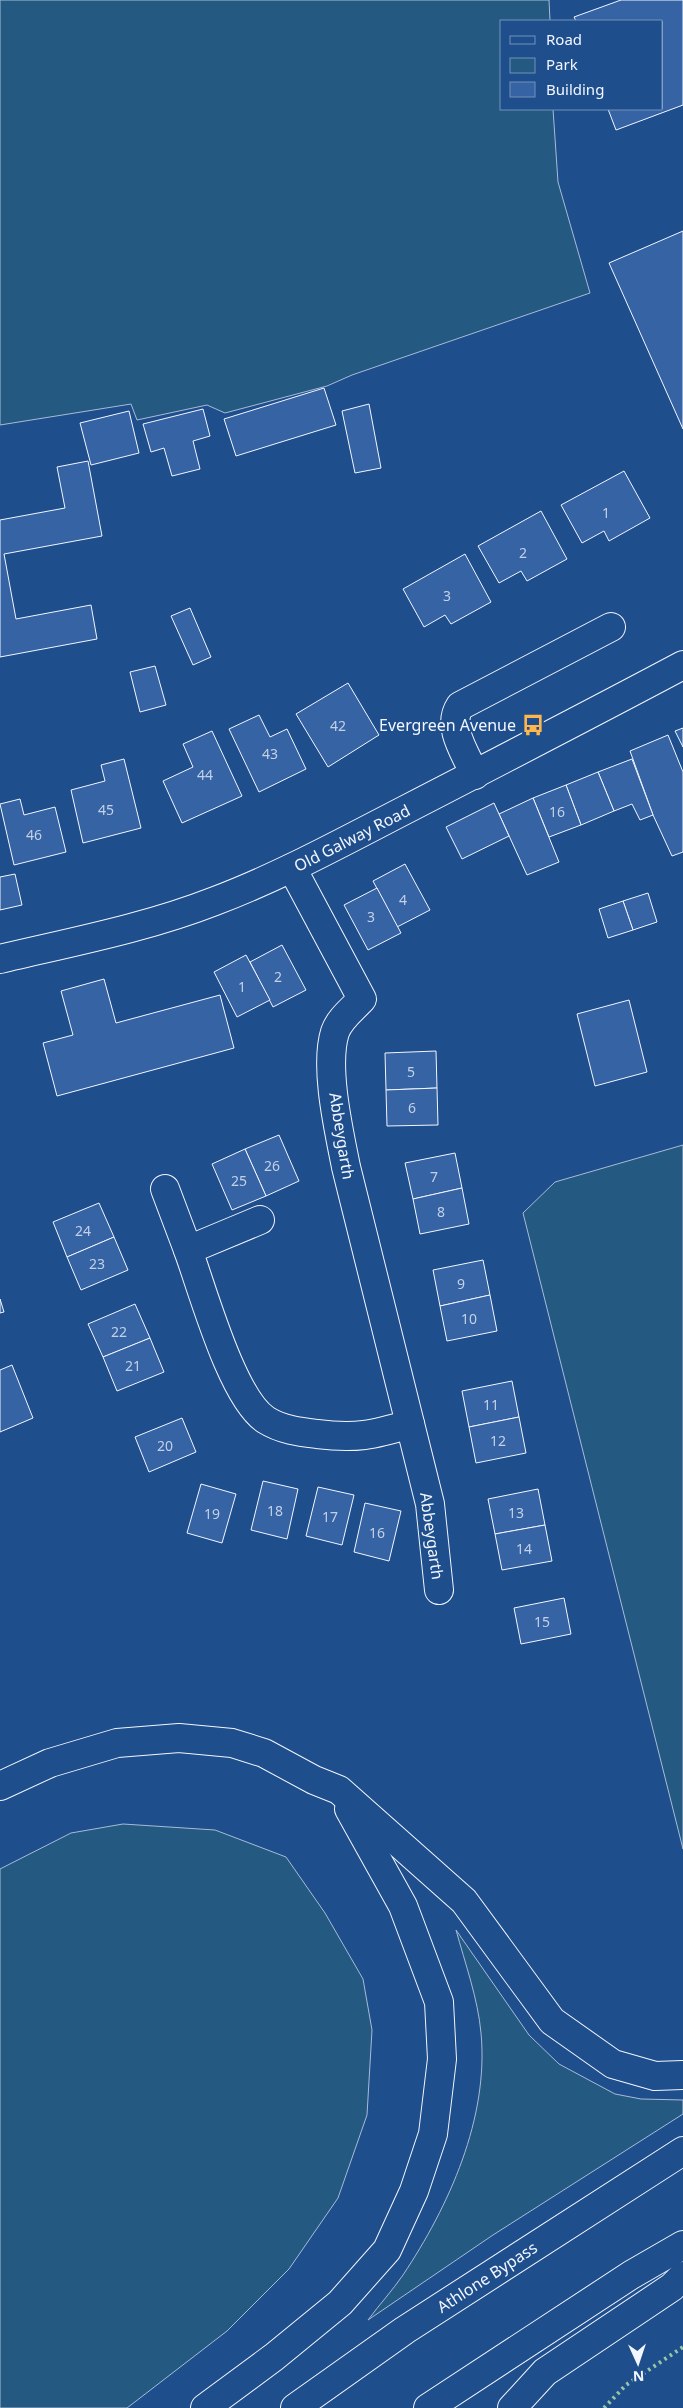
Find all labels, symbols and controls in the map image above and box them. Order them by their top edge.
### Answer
legend [500,20,663,110]
text: Road [546,29,582,49]
text: Park [546,54,578,74]
text: Building [546,79,604,99]
house number: 1 [602,503,610,522]
house number: 2 [519,543,527,562]
house number: 3 [443,586,451,605]
bus stop icon: Evergreen Avenue [520,712,546,738]
place label: Evergreen Avenue [379,714,516,736]
house number: 42 [330,716,346,735]
house number: 43 [262,744,278,763]
house number: 44 [197,765,213,784]
street label: Old Galway Road [290,799,414,877]
house number: 45 [98,800,114,819]
house number: 16 [549,802,565,821]
house number: 46 [26,825,42,844]
house number: 4 [399,890,407,909]
house number: 3 [367,907,375,926]
house number: 2 [274,967,282,986]
house number: 1 [238,977,246,996]
house number: 5 [407,1062,415,1081]
street label: Abbeygarth [324,1091,360,1181]
house number: 6 [408,1098,416,1117]
house number: 26 [264,1156,280,1175]
house number: 7 [430,1167,438,1186]
house number: 25 [231,1171,247,1190]
house number: 8 [437,1202,445,1221]
house number: 24 [75,1221,91,1240]
house number: 23 [89,1254,105,1273]
house number: 9 [457,1274,465,1293]
house number: 10 [461,1309,477,1328]
house number: 22 [111,1322,127,1341]
house number: 21 [125,1356,141,1375]
house number: 11 [483,1395,499,1414]
house number: 12 [490,1431,506,1450]
house number: 20 [157,1436,173,1455]
street label: Abbeygarth [415,1491,449,1581]
house number: 18 [267,1501,283,1520]
house number: 13 [508,1503,524,1522]
house number: 19 [204,1504,220,1523]
house number: 17 [322,1507,338,1526]
house number: 16 [369,1523,385,1542]
house number: 14 [516,1539,532,1558]
house number: 15 [534,1612,550,1631]
street label: Athlone Bypass [433,2236,541,2318]
north arrow [613,2338,663,2388]
text: N [633,2367,645,2386]

